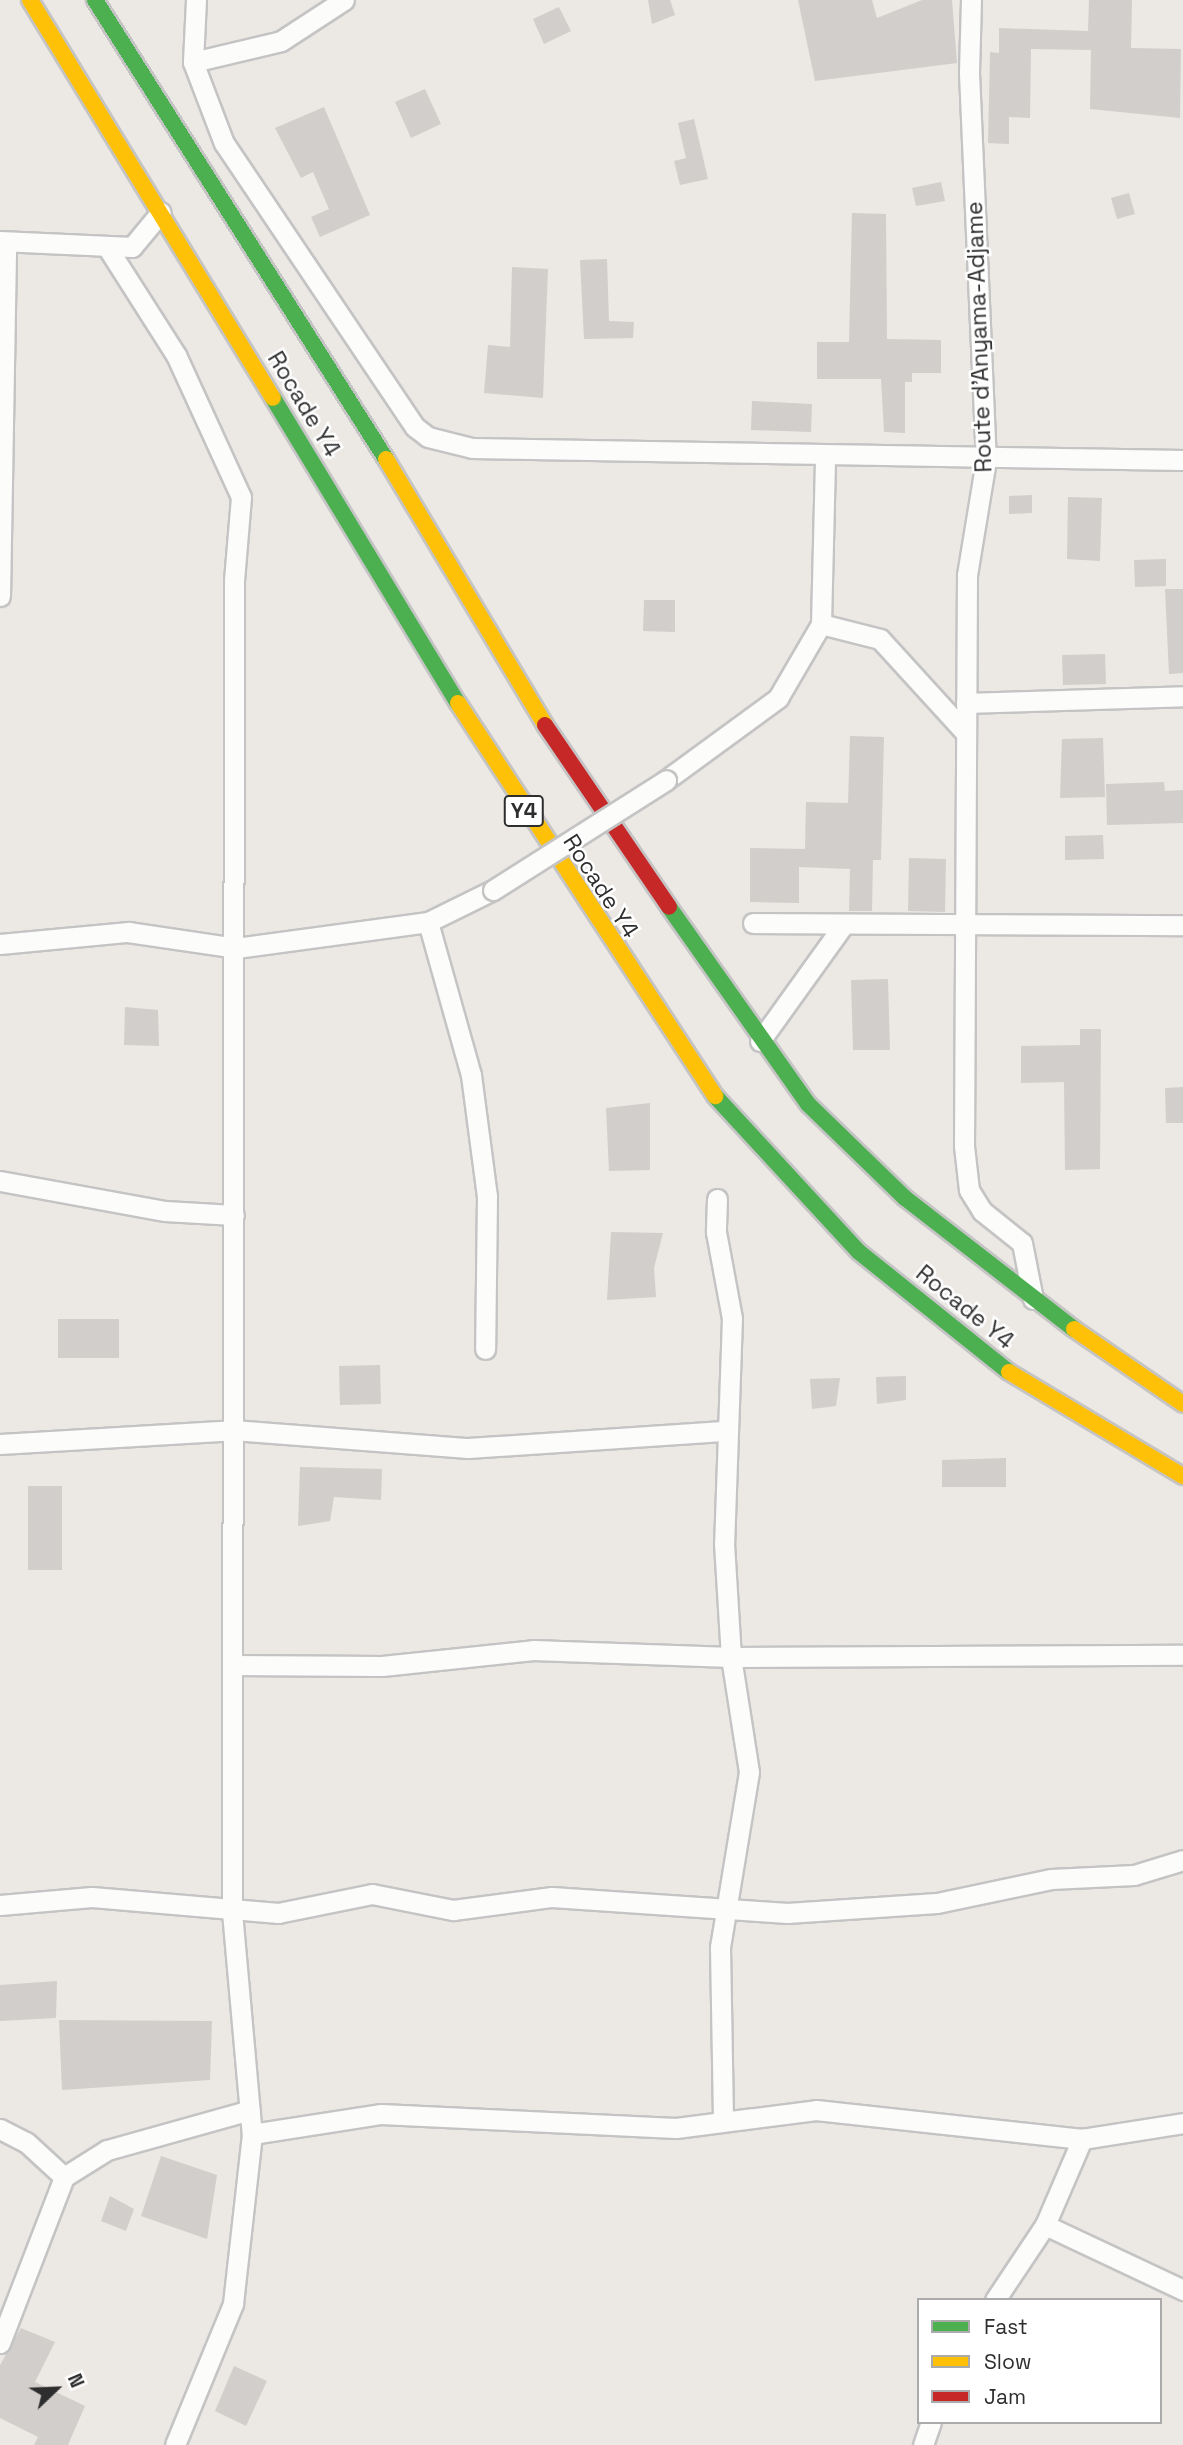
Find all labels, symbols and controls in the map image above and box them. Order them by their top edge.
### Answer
street label: Route d'Anyama-Adjame [960,201,998,473]
street label: Rocade Y4 [262,346,346,462]
road number: Y4 [503,794,545,828]
street label: Rocade Y4 [557,829,645,943]
street label: Rocade Y4 [910,1259,1020,1355]
legend [917,2298,1162,2424]
text: Fast [984,2313,1028,2340]
text: Slow [984,2348,1032,2375]
north arrow [21,2354,91,2424]
text: N [62,2370,90,2391]
text: Jam [984,2383,1026,2410]

